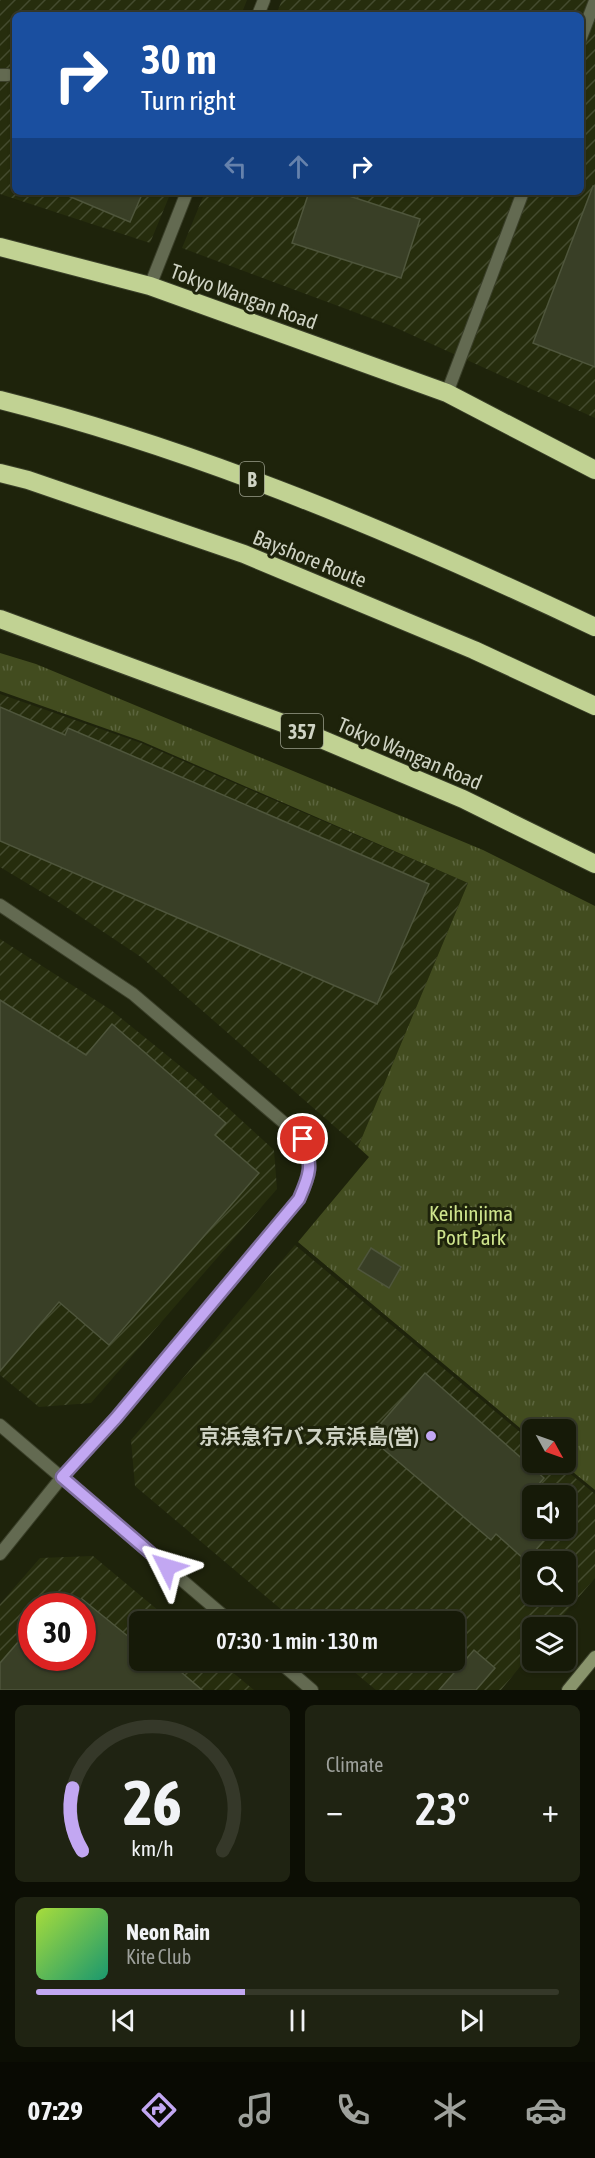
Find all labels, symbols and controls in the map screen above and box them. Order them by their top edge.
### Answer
text: 30 m [141,35,216,83]
icon: right [42,36,120,114]
text: Turn right [141,85,236,116]
icon: left [219,150,252,183]
icon: ahead [282,150,315,183]
icon: right [345,150,378,183]
street label: Tokyo Wangan Road [167,258,321,334]
road number: B [240,462,264,496]
street label: Bayshore Route [250,524,370,592]
street label: Tokyo Wangan Road [334,712,486,794]
road number: 357 [281,714,323,748]
pin [277,1113,328,1164]
icon: arrive [286,1122,319,1155]
park label: Keihinjima Port Park [429,1201,513,1249]
north arrow [522,1419,576,1473]
map controls [522,1419,576,1671]
place label: 京浜急行バス京浜島(営) [199,1424,419,1448]
marker: 京浜急行バス京浜島(営) [424,1429,438,1443]
button: sound [522,1485,576,1539]
position arrow [135,1535,199,1599]
button: search [522,1551,576,1605]
speed limit sign: 30 [18,1593,96,1671]
button: layers [522,1617,576,1671]
text: 07:30 · 1 min · 130 m [216,1628,378,1654]
text: Climate [326,1753,383,1776]
text: 26 [123,1767,182,1838]
text: 23° [415,1783,470,1835]
text: − [326,1791,343,1829]
text: + [542,1791,559,1829]
text: km/h [131,1836,174,1861]
text: Neon Rain [126,1919,210,1945]
text: Kite Club [126,1945,191,1968]
icon: previous [107,2004,140,2037]
icon: pause [281,2004,314,2037]
icon: next [455,2004,488,2037]
icon: directions [138,2089,180,2131]
icon: music [235,2089,277,2131]
icon: phone [332,2089,374,2131]
icon: climate [429,2089,471,2131]
icon: car [525,2089,567,2131]
text: 07:29 [27,2095,83,2126]

